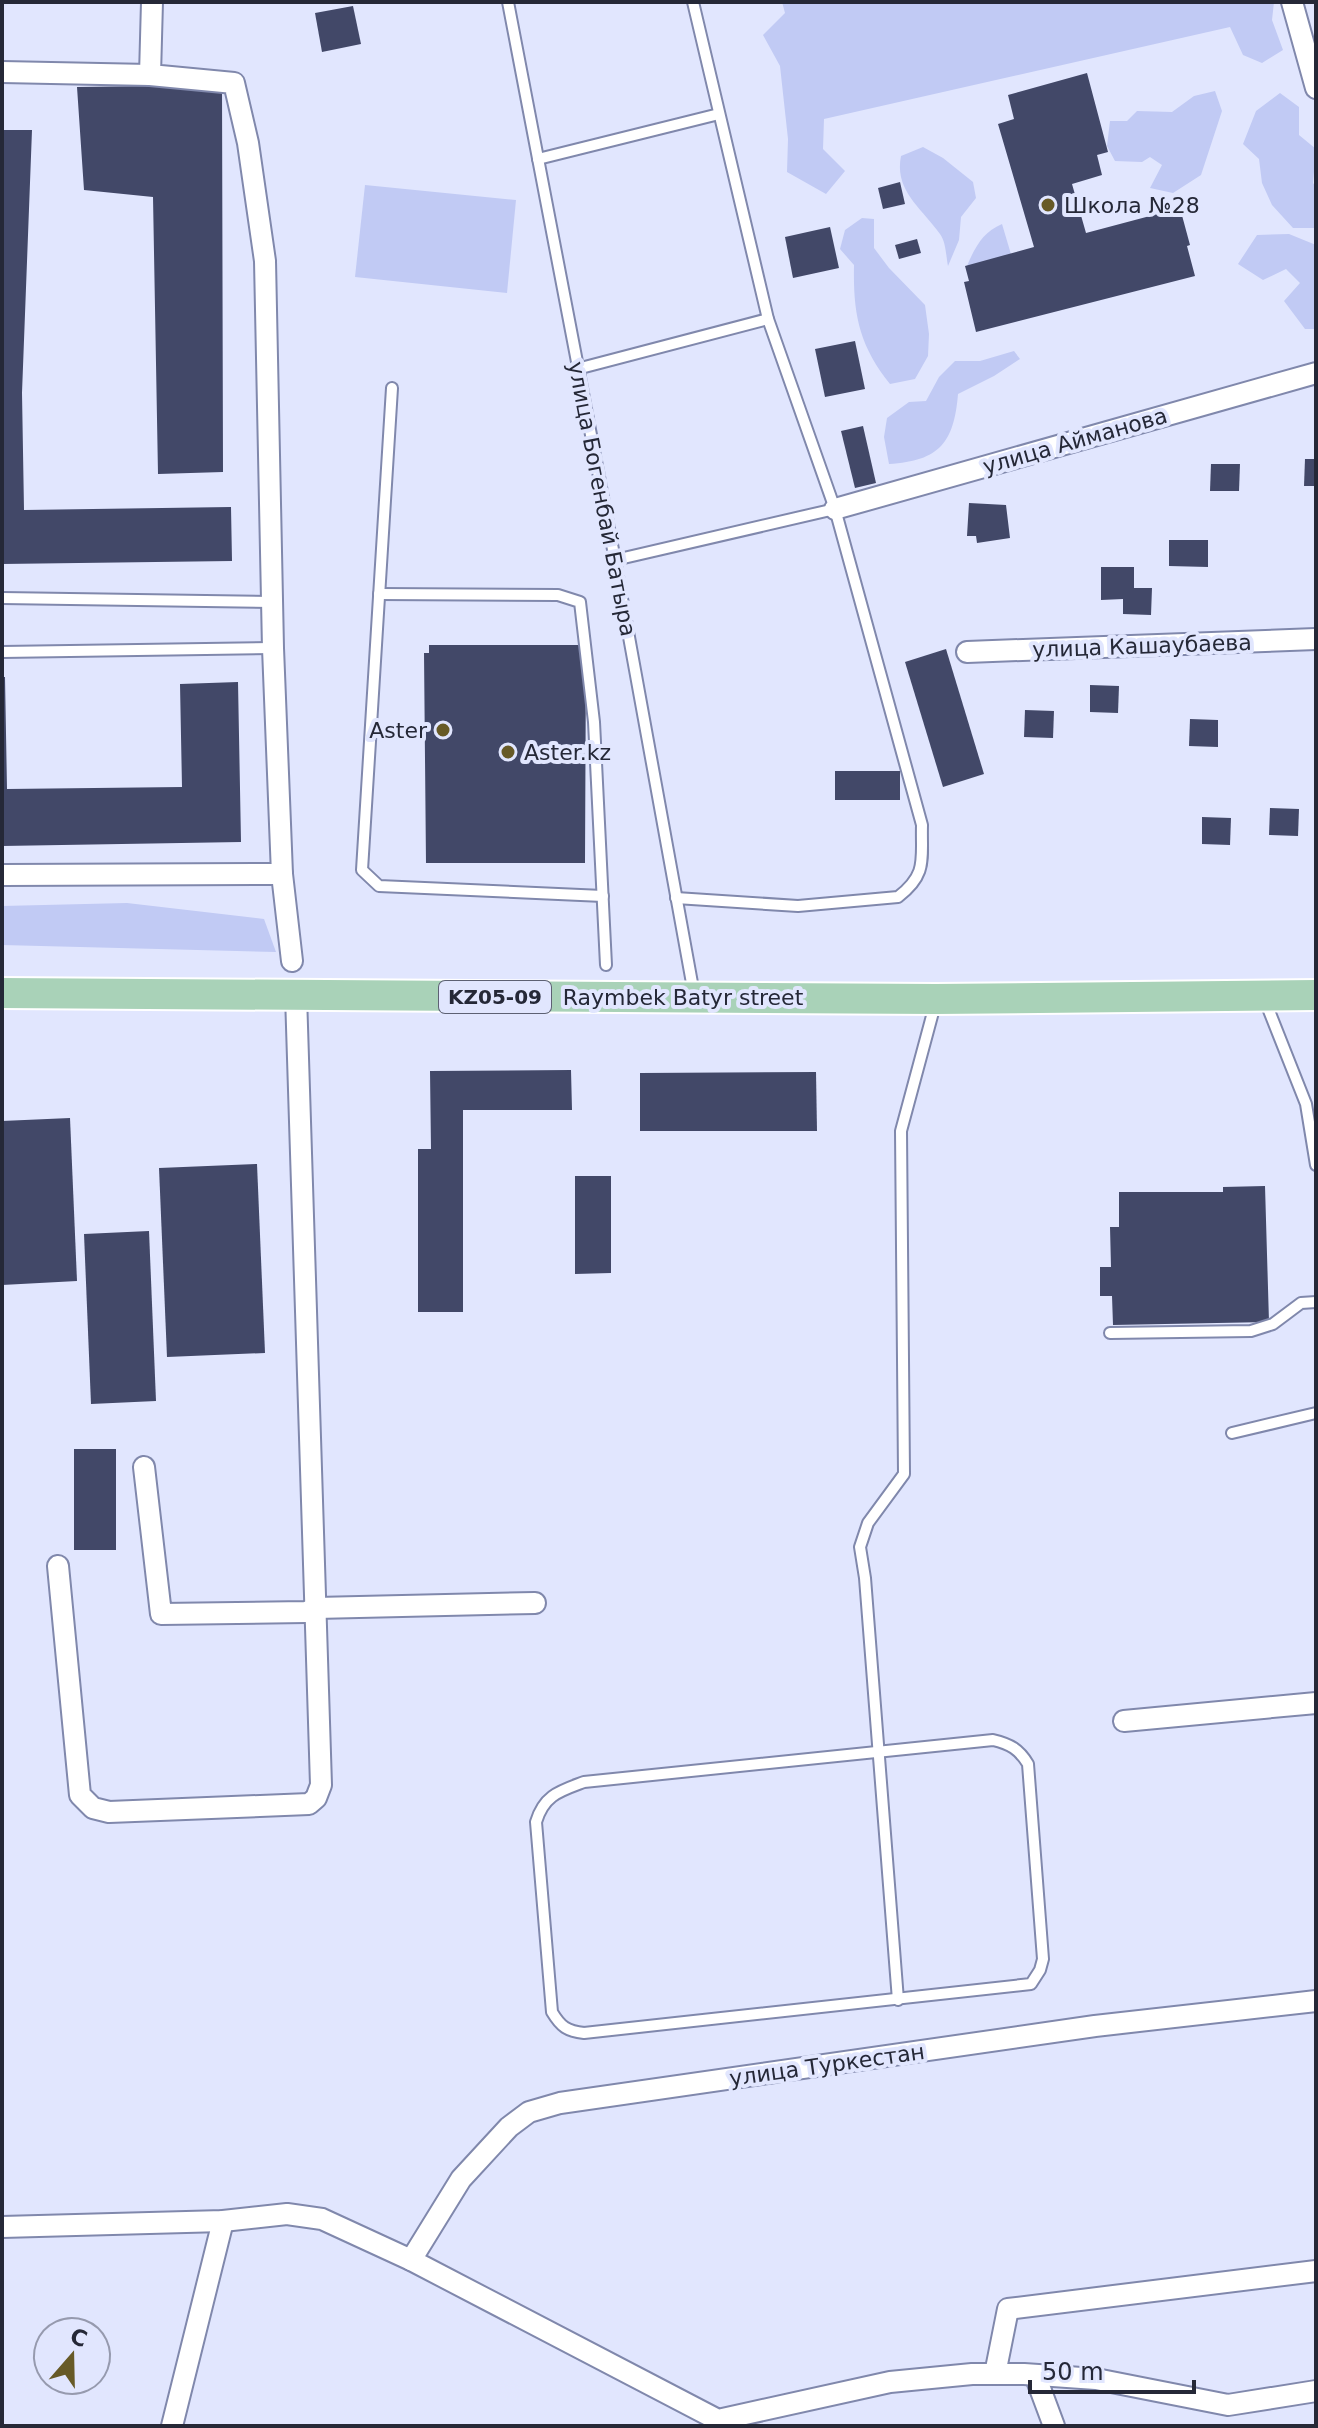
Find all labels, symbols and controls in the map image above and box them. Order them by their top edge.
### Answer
place label: Школа №28 [1064,193,1200,218]
marker: Школа №28 [1039,196,1057,214]
street label: улица Богенбай Батыра [563,359,641,639]
street label: улица Айманова [980,403,1170,479]
street label: улица Кашаубаева [1032,630,1252,662]
place label: Aster [369,718,428,743]
marker: Aster [434,721,452,739]
place label: Aster.kz [524,740,611,765]
marker: Aster.kz [499,743,517,761]
road number: KZ05-09 [439,981,551,1013]
street label: Raymbek Batyr street [563,985,804,1010]
street label: улица Туркестан [728,2039,926,2091]
north arrow [32,2316,112,2396]
text: С [67,2323,91,2352]
scale bar [1030,2344,1194,2394]
text: 50 m [1042,2358,1104,2386]

